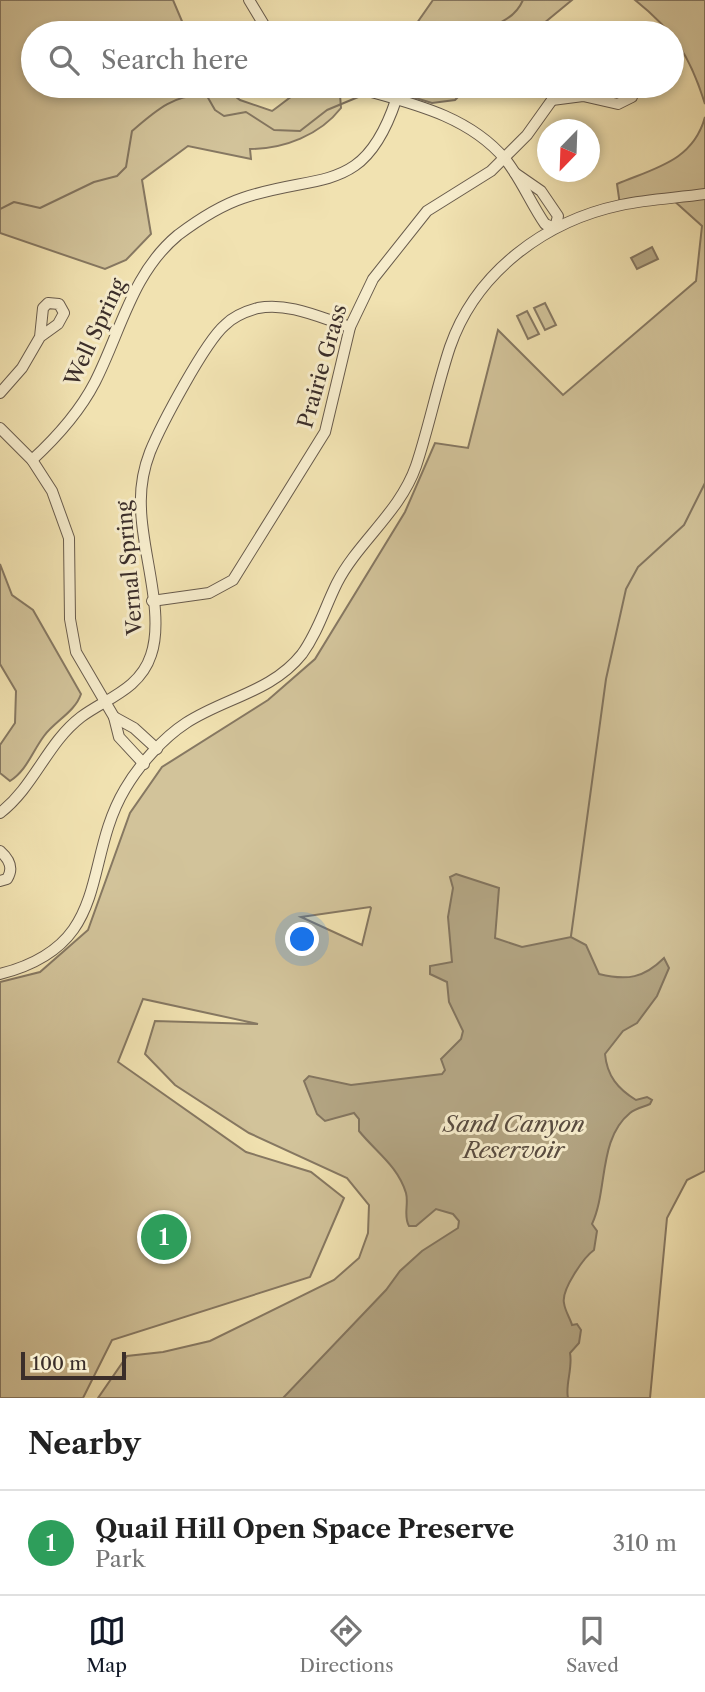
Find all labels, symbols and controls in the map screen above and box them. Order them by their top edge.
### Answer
search box [21,21,684,98]
icon: search [45,41,83,79]
text: Search here [101,44,248,76]
north arrow [537,119,600,182]
street label: Well Spring [59,273,131,391]
street label: Prairie Grass [292,301,352,431]
street label: Vernal Spring [111,499,147,637]
your location [285,922,319,956]
water label: Sand Canyon Reservoir [441,1110,585,1164]
pin: 1 [141,1211,187,1263]
scale bar [21,1349,126,1381]
text: 100 m [32,1352,87,1375]
text: Nearby [28,1425,141,1462]
text: Quail Hill Open Space Preserve [95,1513,514,1545]
text: 1 [46,1529,56,1557]
text: 310 m [613,1529,677,1557]
text: Park [95,1545,145,1573]
tab: Map [86,1612,127,1677]
tab: Directions [300,1612,393,1677]
tab: Saved [566,1612,619,1677]

